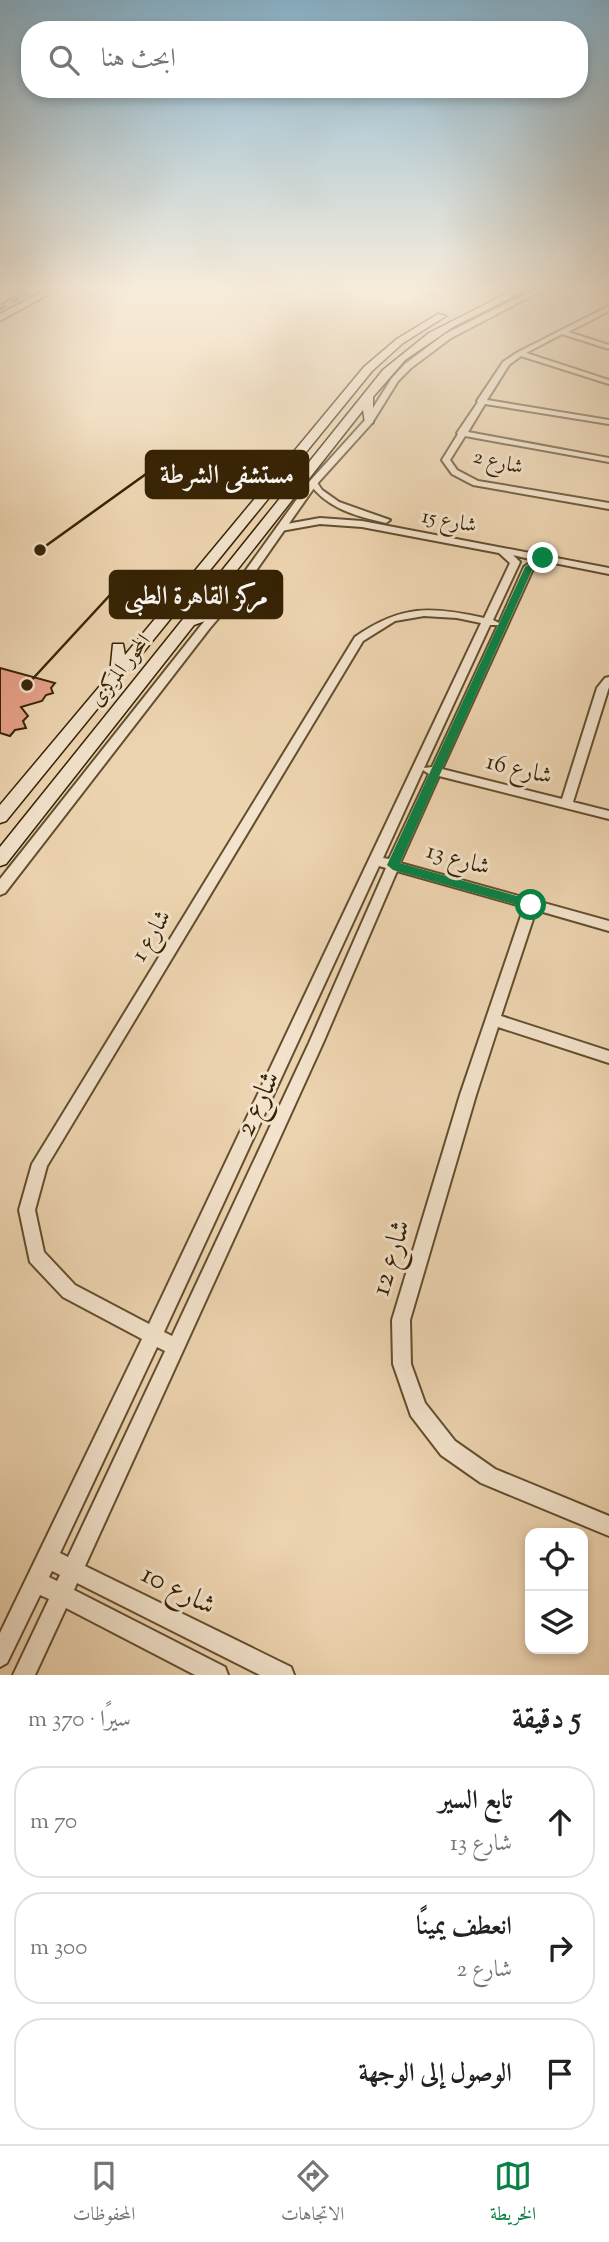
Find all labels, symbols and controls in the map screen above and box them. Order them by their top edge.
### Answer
search box [21,21,588,98]
icon: search [45,41,83,79]
text: ابحث هنا [101,41,176,78]
street label: شارع 2 [470,442,526,485]
callout: مستشفى الشرطة [146,451,308,498]
text: مستشفى الشرطة [160,458,294,495]
street label: شارع 15 [419,502,479,543]
route end [527,542,558,573]
callout: مركز القاهرة الطبى [110,571,282,618]
text: مركز القاهرة الطبى [124,579,268,617]
street label: المحور المركزى [83,628,159,714]
street label: شارع 16 [482,745,556,796]
street label: شارع 13 [422,835,494,886]
route start [515,889,546,920]
street label: شارع 1 [123,904,182,969]
street label: شارع 2 [227,1065,292,1144]
street label: شارع 12 [362,1215,423,1301]
map controls [525,1528,588,1654]
button: locate [525,1528,588,1591]
street label: شارع 10 [133,1555,222,1628]
button: layers [525,1591,588,1654]
text: 5 دقيقة [512,1699,581,1742]
text: سيرًا · 370 m [28,1704,131,1737]
text: تابع السير [439,1783,512,1820]
icon: ahead [541,1803,579,1841]
text: 70 m [30,1806,77,1839]
text: شارع 13 [450,1828,512,1861]
text: انعطف يمينًا [416,1909,512,1946]
icon: right [541,1929,579,1967]
text: 300 m [30,1932,87,1965]
text: شارع 2 [456,1954,512,1987]
icon: arrive [541,2055,579,2093]
text: الوصول إلى الوجهة [358,2056,512,2093]
tab: المحفوظات [73,2157,135,2232]
tab: الاتجاهات [281,2157,344,2232]
tab: الخريطة [490,2157,536,2232]

